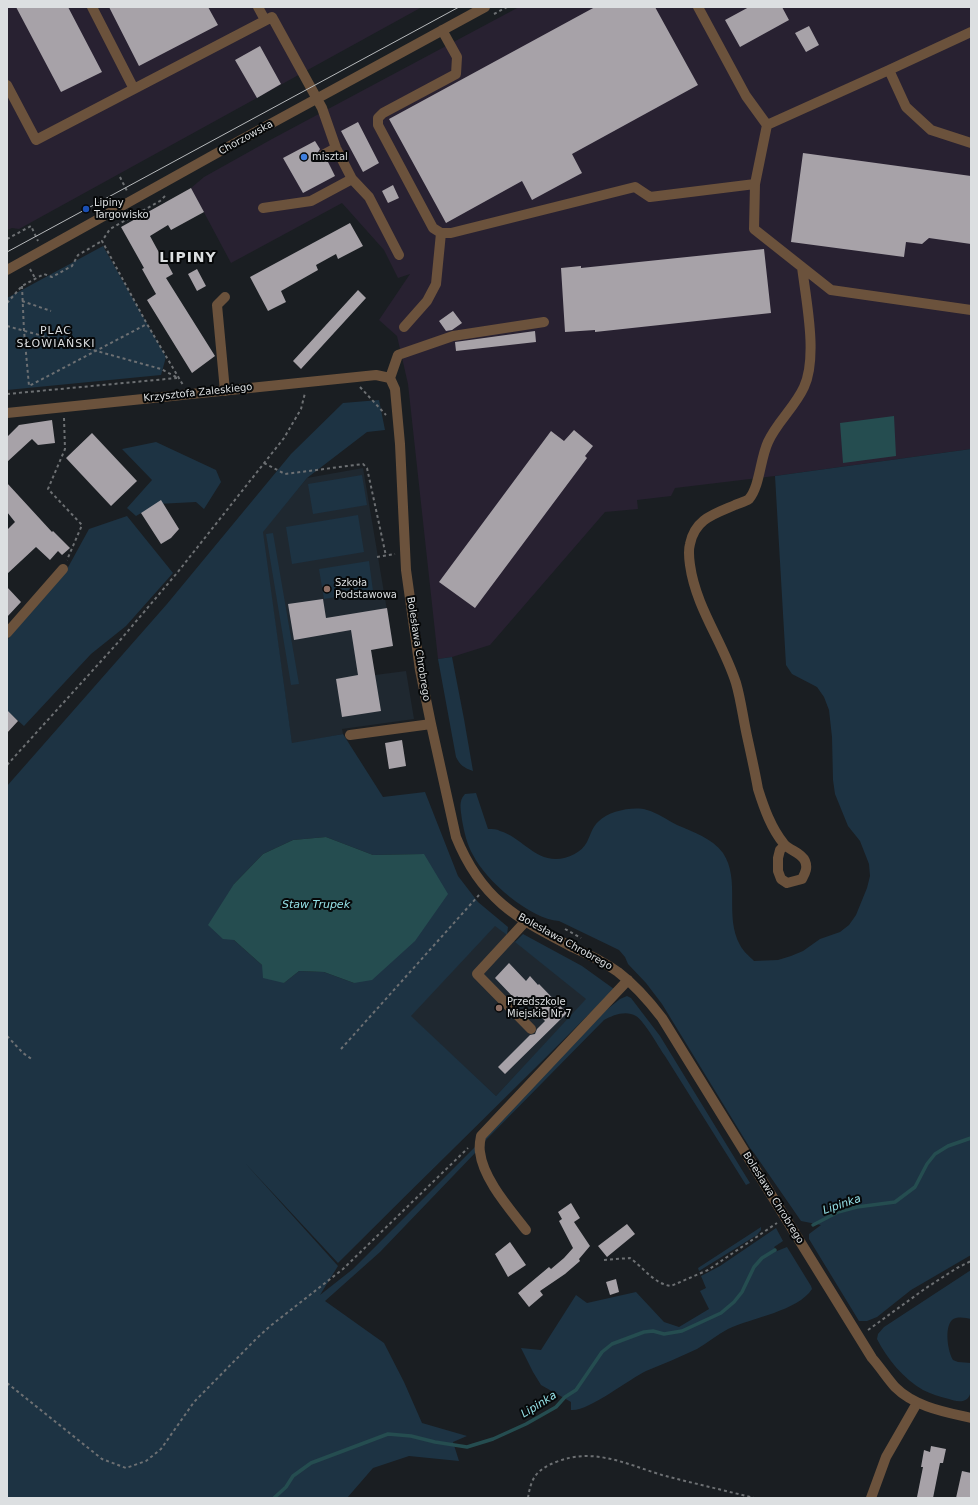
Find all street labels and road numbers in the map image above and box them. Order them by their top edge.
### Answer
street label: Chorzowska [217,118,275,158]
street label: Krzysztofa Zaleskiego [143,381,253,405]
street label: Bolesława Chrobrego [404,596,432,702]
street label: Bolesława Chrobrego [516,911,614,973]
street label: Bolesława Chrobrego [740,1150,806,1246]

